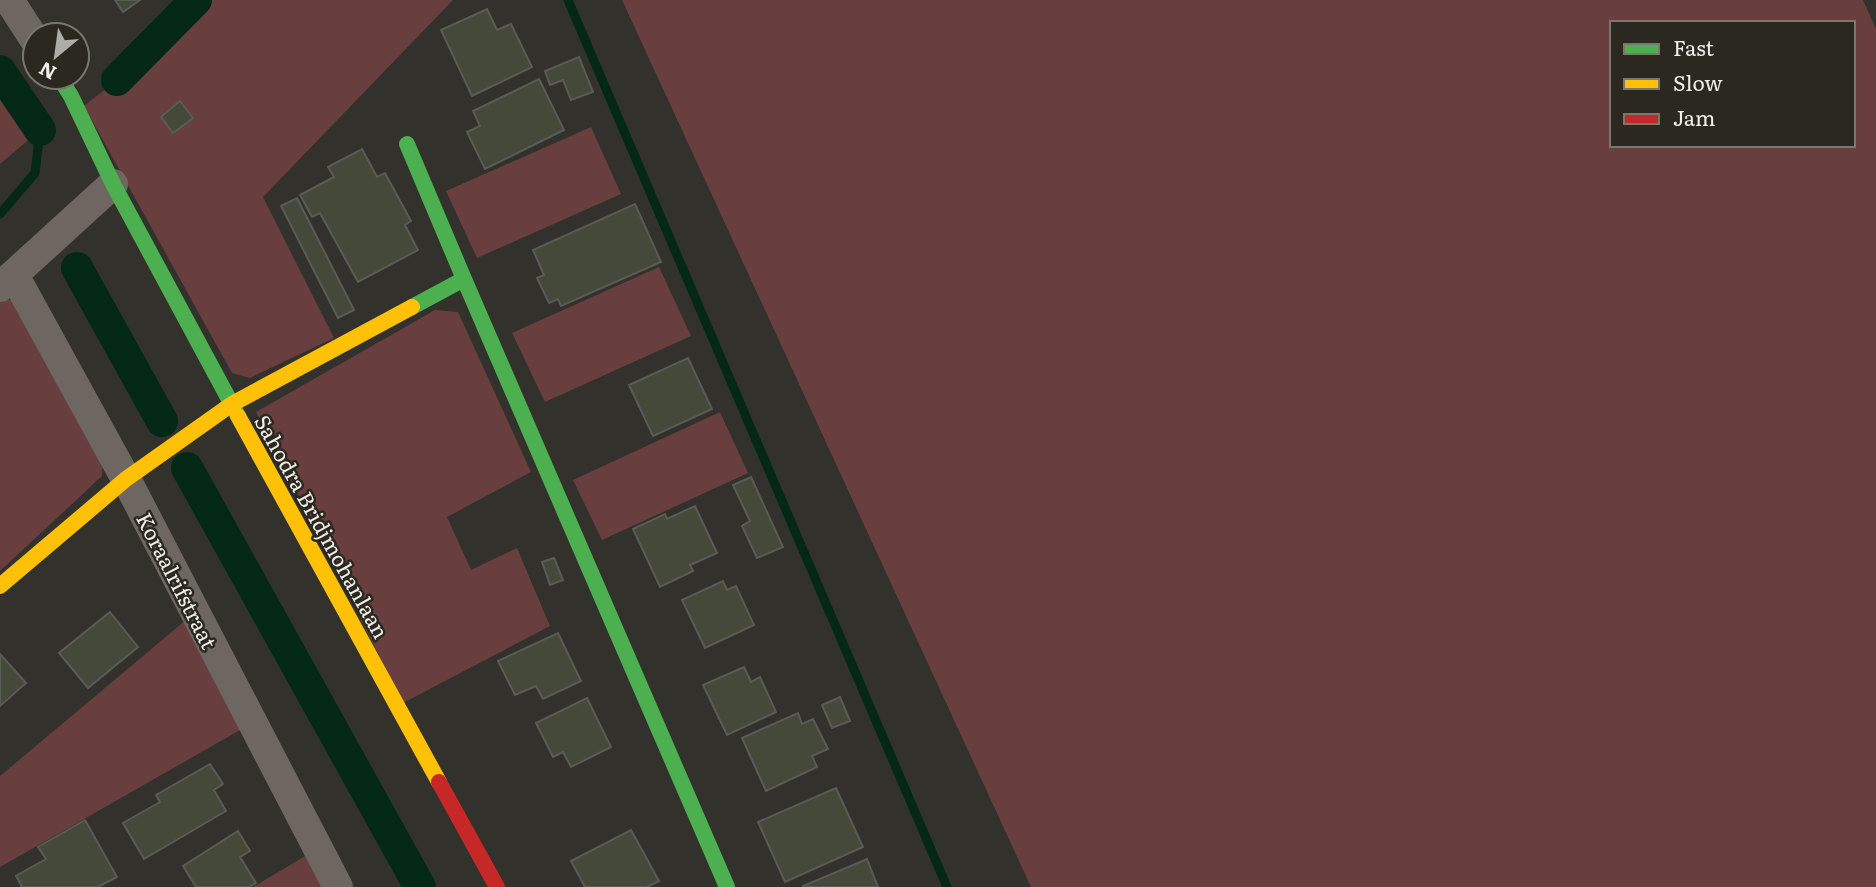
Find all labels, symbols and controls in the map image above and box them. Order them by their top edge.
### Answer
north arrow [21,21,91,91]
legend [1610,21,1855,147]
text: Fast [1673,31,1714,62]
text: N [33,56,61,88]
text: Slow [1673,66,1723,97]
text: Jam [1673,101,1715,132]
street label: Sahodra Bridjmohanlaan [248,408,398,644]
street label: Koraalrifstraat [130,506,226,654]

